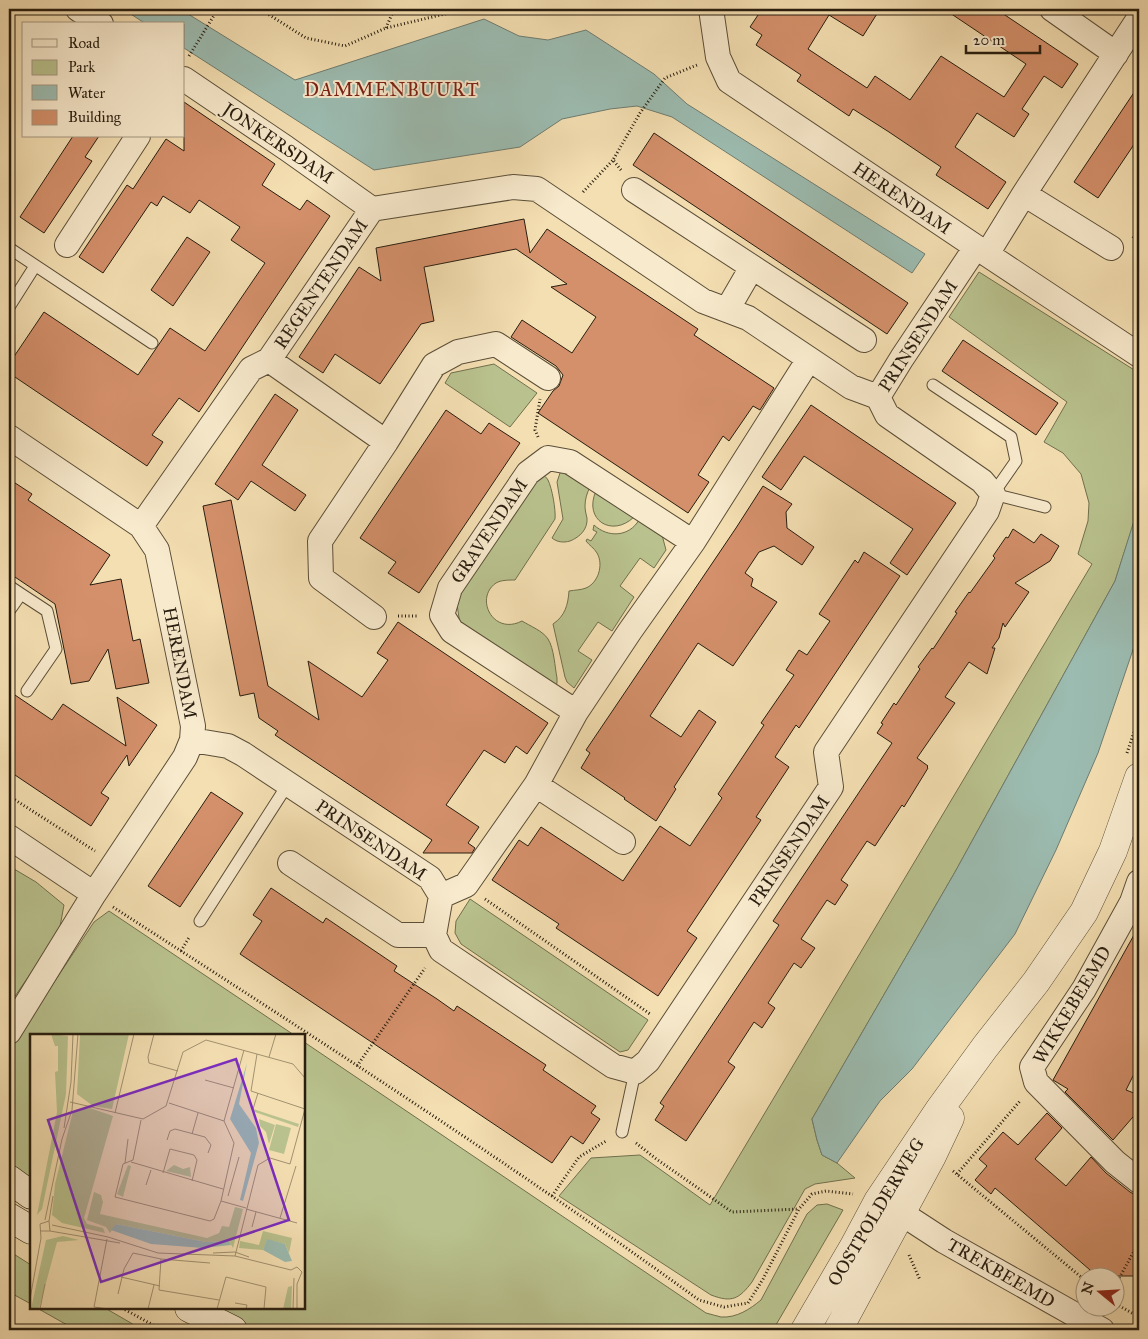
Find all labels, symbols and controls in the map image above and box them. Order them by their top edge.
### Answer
legend [22,22,185,138]
scale bar [966,22,1039,54]
text: 20 m [973,31,1005,49]
text: Road [68,34,100,52]
text: Park [68,58,95,76]
district label: DAMMENBUURT [304,78,480,101]
text: Water [68,84,105,102]
street label: JONKERSDAM [216,97,338,189]
text: Building [68,108,122,126]
street label: HERENDAM [849,157,955,239]
street label: REGENTENDAM [269,215,373,353]
street label: PRINSENDAM [874,276,962,396]
street label: GRAVENDAM [446,474,532,588]
street label: HERENDAM [158,605,202,721]
street label: PRINSENDAM [744,791,834,911]
street label: PRINSENDAM [311,795,431,885]
street label: WIKKEBEEMD [1028,942,1116,1068]
inset map [30,1034,305,1309]
street label: OOSTPOLDERWEG [823,1134,929,1290]
street label: TREKBEEMD [943,1233,1059,1313]
north arrow [1076,1266,1126,1316]
text: N [1078,1280,1098,1296]

